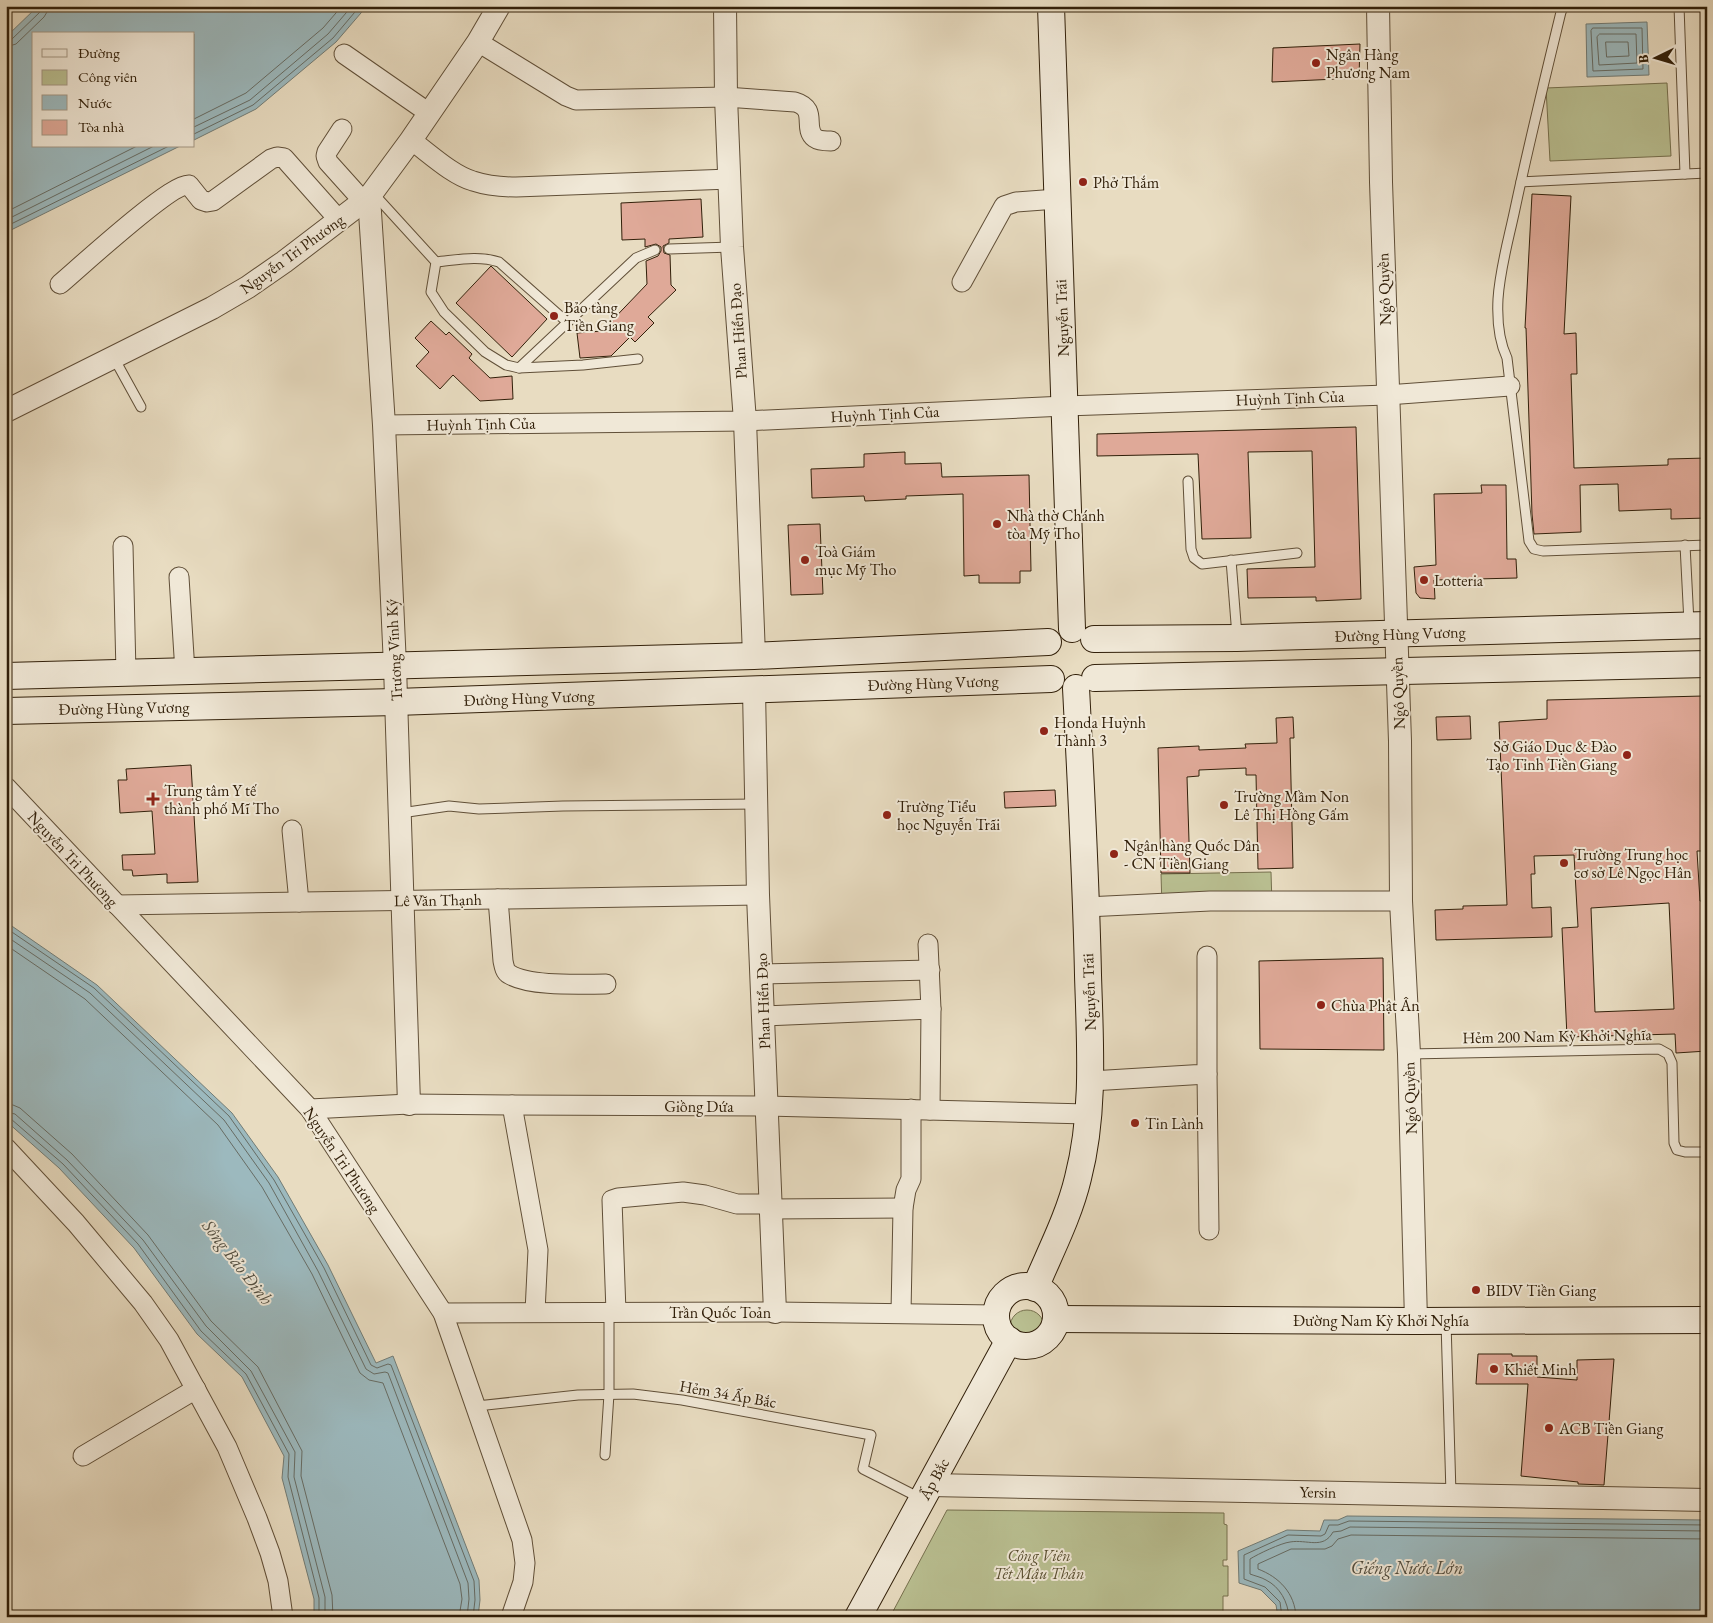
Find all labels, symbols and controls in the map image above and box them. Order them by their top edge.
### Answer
legend [32,32,195,148]
north arrow [1630,32,1680,82]
text: Đường [78,43,120,62]
place label: Ngân Hàng Phương Nam [1326,44,1411,83]
text: B [1634,54,1652,64]
marker: Ngân Hàng Phương Nam [1310,57,1322,69]
text: Công viên [78,67,138,86]
text: Nước [78,93,112,112]
text: Tòa nhà [78,117,124,136]
place label: Phở Thắm [1093,172,1160,193]
marker: Phở Thắm [1077,176,1089,188]
street label: Nguyễn Tri Phương [236,209,349,299]
street label: Ngô Quyền [1372,252,1396,326]
street label: Nguyễn Trãi [1050,279,1074,357]
street label: Phan Hiển Đạo [724,282,752,380]
place label: Bảo tàng Tiền Giang [564,297,635,336]
marker: Bảo tàng Tiền Giang [548,310,560,322]
street label: Huỳnh Tịnh Của [1235,386,1345,410]
street label: Huỳnh Tịnh Của [830,401,941,427]
street label: Huỳnh Tịnh Của [426,413,536,435]
place label: Nhà thờ Chánh tòa Mỹ Tho [1007,505,1105,544]
marker: Nhà thờ Chánh tòa Mỹ Tho [991,518,1003,530]
place label: Toà Giám mục Mỹ Tho [815,541,897,580]
marker: Toà Giám mục Mỹ Tho [799,554,811,566]
place label: Lotteria [1434,570,1484,591]
marker: Lotteria [1418,574,1430,586]
street label: Trương Vĩnh Ký [381,597,407,702]
street label: Đường Hùng Vương [1334,621,1467,647]
street label: Ngô Quyền [1386,656,1410,730]
street label: Đường Hùng Vương [867,670,1000,696]
street label: Đường Hùng Vương [463,685,596,711]
street label: Đường Hùng Vương [58,696,191,720]
place label: Honda Huỳnh Thành 3 [1054,712,1146,751]
marker: Honda Huỳnh Thành 3 [1038,725,1050,737]
place label: Sở Giáo Dục & Đào Tạo Tỉnh Tiền Giang [1486,736,1618,775]
marker: Sở Giáo Dục & Đào Tạo Tỉnh Tiền Giang [1621,749,1633,761]
place label: Trung tâm Y tế thành phố Mĩ Tho [164,780,279,819]
place label: Trường Mầm Non Lê Thị Hồng Gấm [1234,786,1350,825]
marker: Trung tâm Y tế thành phố Mĩ Tho [146,792,160,806]
place label: Trường Tiểu học Nguyễn Trãi [897,796,1000,835]
marker: Trường Mầm Non Lê Thị Hồng Gấm [1218,799,1230,811]
street label: Nguyễn Tri Phương [23,807,124,912]
marker: Trường Tiểu học Nguyễn Trãi [881,809,893,821]
place label: Ngân hàng Quốc Dân - CN Tiền Giang [1124,835,1261,874]
place label: Trường Trung học cơ sở Lê Ngọc Hân [1574,844,1692,883]
marker: Ngân hàng Quốc Dân - CN Tiền Giang [1108,848,1120,860]
marker: Trường Trung học cơ sở Lê Ngọc Hân [1558,857,1570,869]
street label: Lê Văn Thạnh [394,889,482,911]
street label: Phan Hiển Đạo [751,952,775,1049]
street label: Nguyễn Trãi [1077,953,1101,1031]
place label: Chùa Phật Ân [1331,995,1420,1016]
marker: Chùa Phật Ân [1315,999,1327,1011]
street label: Hẻm 200 Nam Kỳ Khởi Nghĩa [1462,1024,1652,1048]
street label: Ngô Quyền [1398,1061,1422,1135]
street label: Giồng Dứa [664,1096,734,1117]
street label: Nguyễn Tri Phương [299,1103,386,1218]
place label: Tin Lành [1145,1113,1204,1134]
marker: Tin Lành [1129,1117,1141,1129]
water label: Sông Bảo Định [196,1214,279,1310]
place label: BIDV Tiền Giang [1486,1280,1597,1301]
marker: BIDV Tiền Giang [1470,1284,1482,1296]
street label: Trần Quốc Toản [669,1302,772,1323]
street label: Đường Nam Kỳ Khởi Nghĩa [1293,1310,1470,1331]
place label: Khiết Minh [1504,1359,1577,1380]
marker: Khiết Minh [1488,1363,1500,1375]
street label: Hẻm 34 Ấp Bắc [678,1375,778,1413]
place label: ACB Tiền Giang [1558,1418,1664,1439]
marker: ACB Tiền Giang [1543,1422,1555,1434]
street label: Ấp Bắc [913,1454,954,1505]
street label: Yersin [1299,1481,1337,1503]
park label: Công Viên Tết Mậu Thân [994,1545,1084,1584]
water label: Giếng Nước Lớn [1351,1556,1463,1580]

